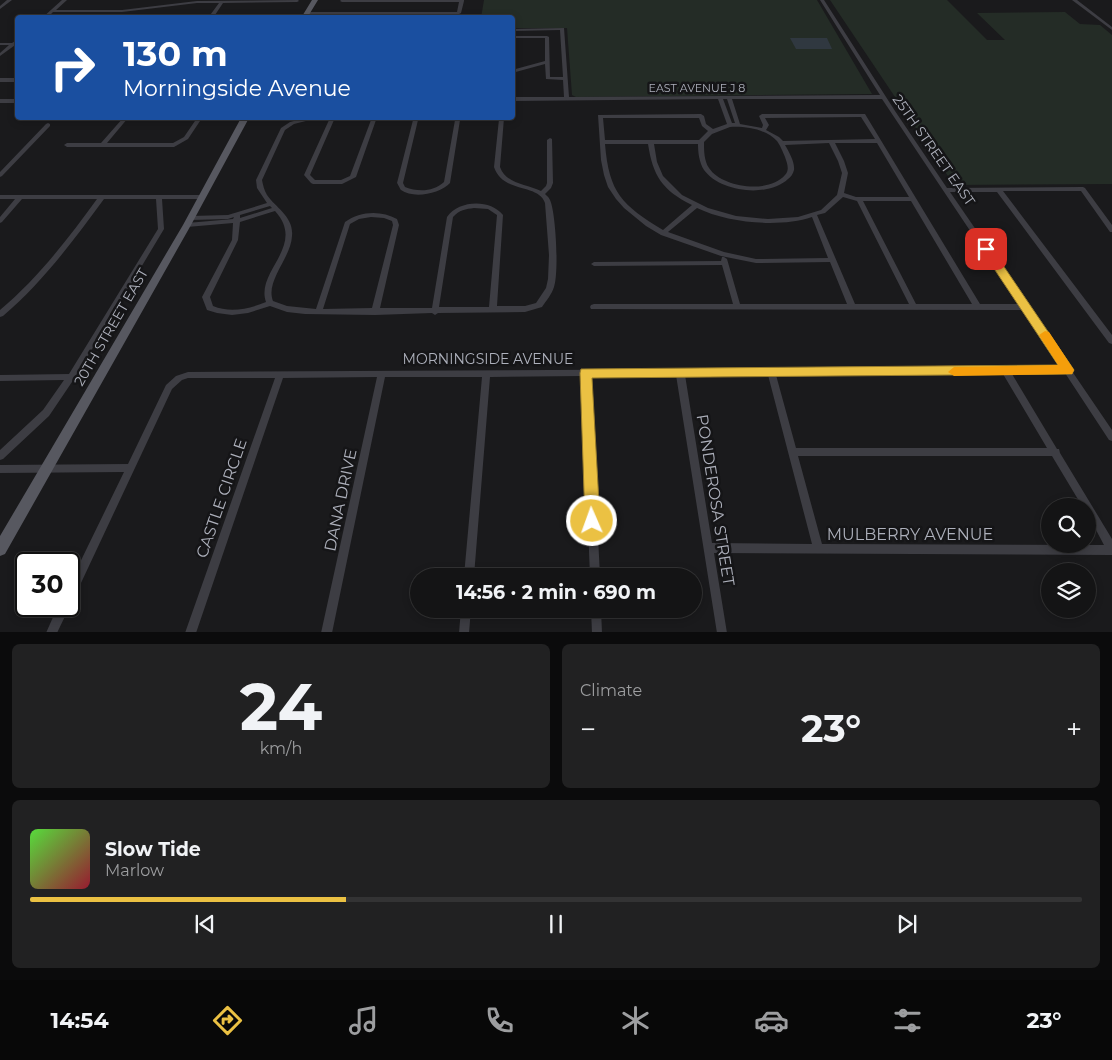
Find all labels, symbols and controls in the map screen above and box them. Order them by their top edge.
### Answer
text: 130 m [123,32,228,75]
icon: right [40,35,105,100]
text: Morningside Avenue [123,75,351,102]
street label: EAST AVENUE J 8 [649,81,745,95]
street label: 25TH STREET EAST [889,91,979,209]
pin [965,228,1007,270]
icon: arrive [972,235,1000,263]
street label: 20TH STREET EAST [70,265,152,389]
street label: MORNINGSIDE AVENUE [403,350,573,368]
street label: PONDEROSA STREET [693,413,739,588]
street label: CASTLE CIRCLE [192,436,251,560]
street label: DANA DRIVE [320,447,361,553]
position arrow [565,494,617,546]
map controls [1041,498,1096,618]
button: search [1041,498,1096,553]
street label: MULBERRY AVENUE [827,525,993,544]
speed limit sign: 30 [15,552,80,617]
button: layers [1041,563,1096,618]
text: 14:56 · 2 min · 690 m [456,581,656,604]
text: 24 [240,667,322,746]
text: Climate [580,681,642,700]
text: 23° [801,705,861,752]
text: − [580,712,596,746]
text: + [1066,712,1082,746]
text: km/h [260,739,302,758]
text: Slow Tide [105,838,201,861]
text: Marlow [105,861,164,880]
icon: previous [191,910,219,938]
icon: pause [542,910,570,938]
icon: next [893,910,921,938]
icon: directions [210,1003,245,1038]
icon: music [346,1003,381,1038]
icon: phone [482,1003,517,1038]
icon: climate [618,1003,653,1038]
icon: car [754,1003,789,1038]
icon: filters [890,1003,925,1038]
text: 14:54 [51,1007,109,1034]
text: 23° [1027,1007,1061,1034]

